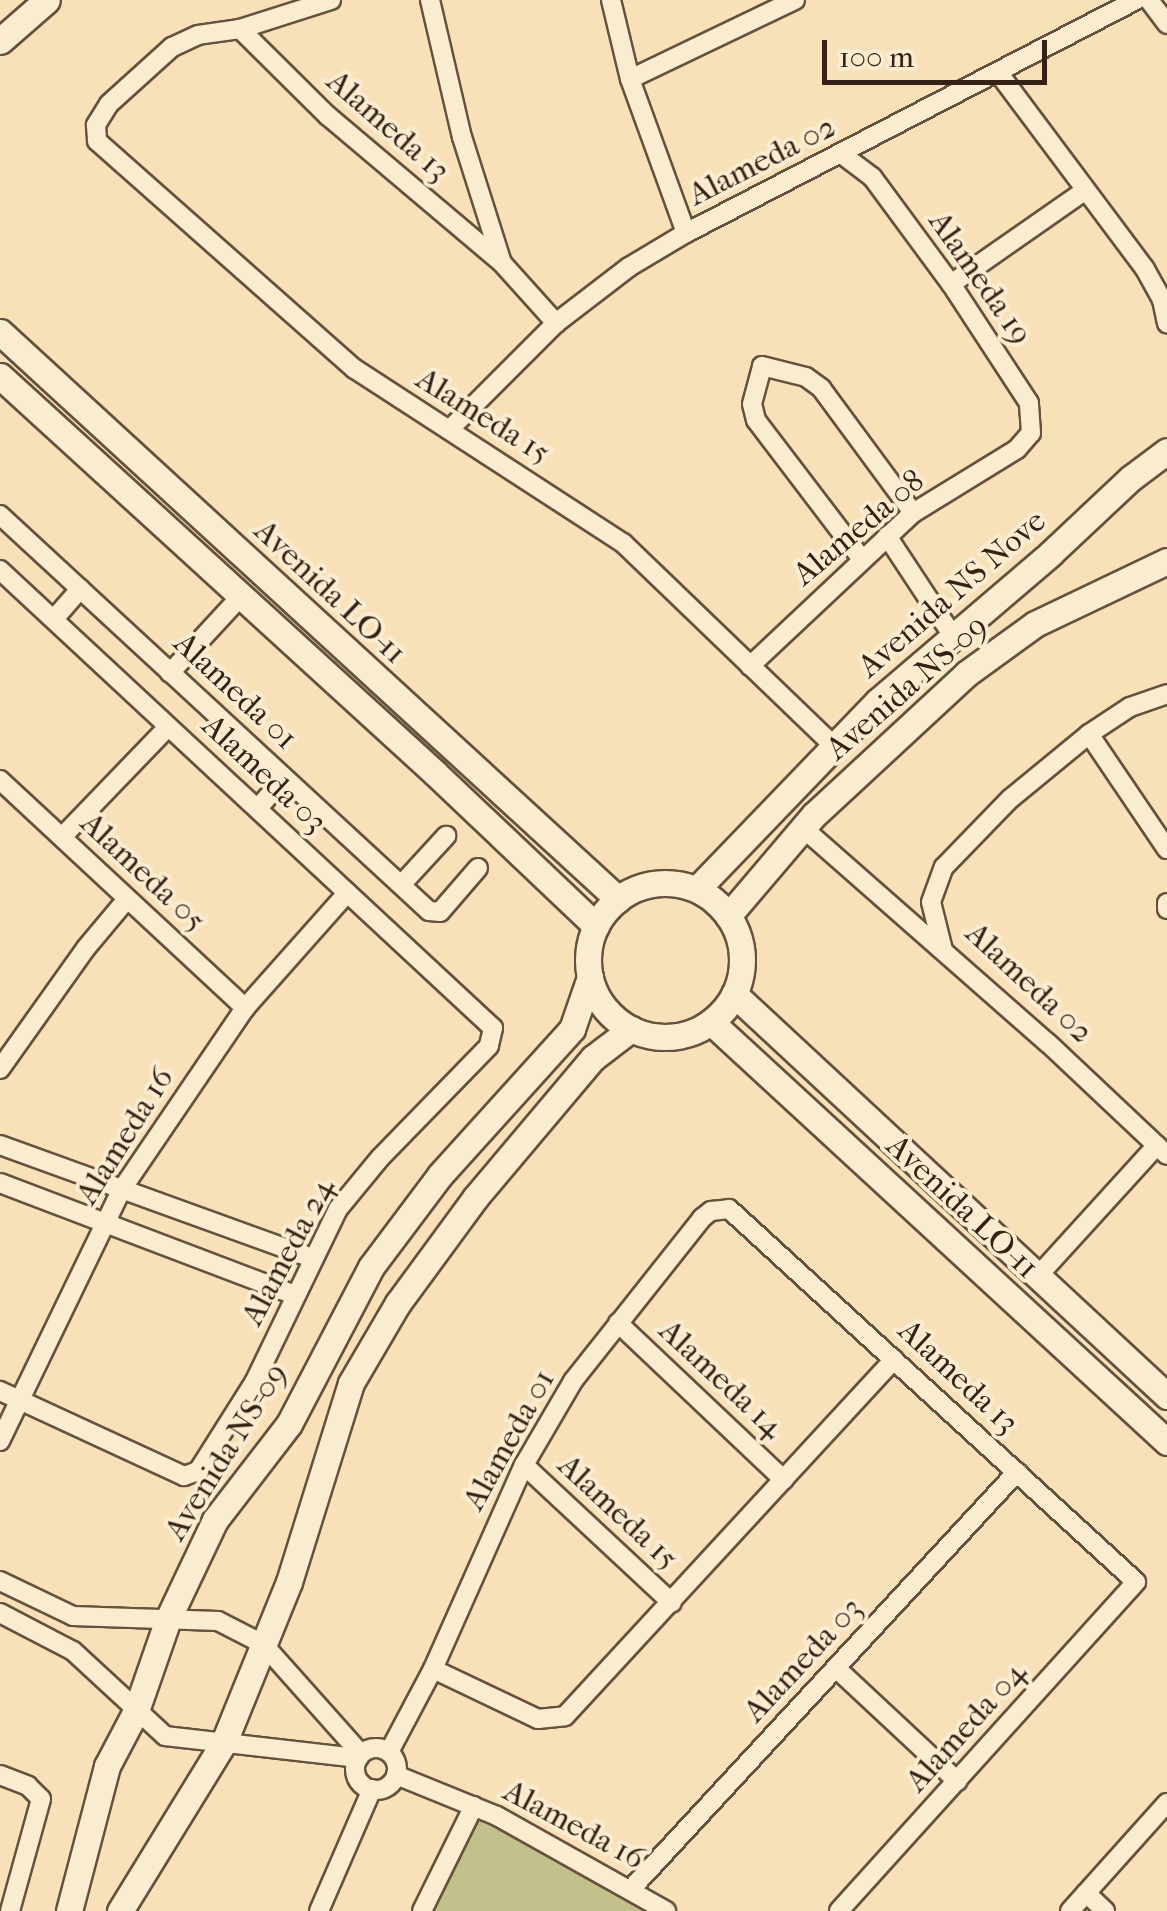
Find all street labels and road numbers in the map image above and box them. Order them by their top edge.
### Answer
street label: Alameda 13 [319,62,457,190]
street label: Alameda 02 [682,108,842,214]
street label: Alameda 19 [920,204,1040,352]
street label: Alameda 15 [409,360,557,472]
street label: Alameda 08 [786,462,932,594]
street label: Avenida NS Nove [850,502,1054,686]
street label: Avenida LO-11 [246,512,414,672]
street label: Avenida NS-09 [818,607,996,769]
street label: Alameda 01 [165,624,305,758]
street label: Alameda 03 [194,707,334,841]
street label: Alameda 05 [72,804,214,940]
street label: Alameda 02 [957,914,1101,1052]
street label: Alameda 16 [68,1060,182,1212]
street label: Avenida LO-11 [878,1127,1046,1287]
street label: Alameda 24 [233,1172,343,1332]
street label: Alameda 14 [651,1312,791,1446]
street label: Alameda 13 [890,1312,1026,1442]
street label: Avenida NS-09 [156,1356,296,1548]
street label: Alameda 01 [455,1363,563,1517]
street label: Alameda 15 [550,1446,686,1578]
street label: Alameda 03 [736,1590,870,1730]
street label: Alameda 04 [898,1654,1034,1800]
street label: Alameda 16 [497,1772,651,1878]

